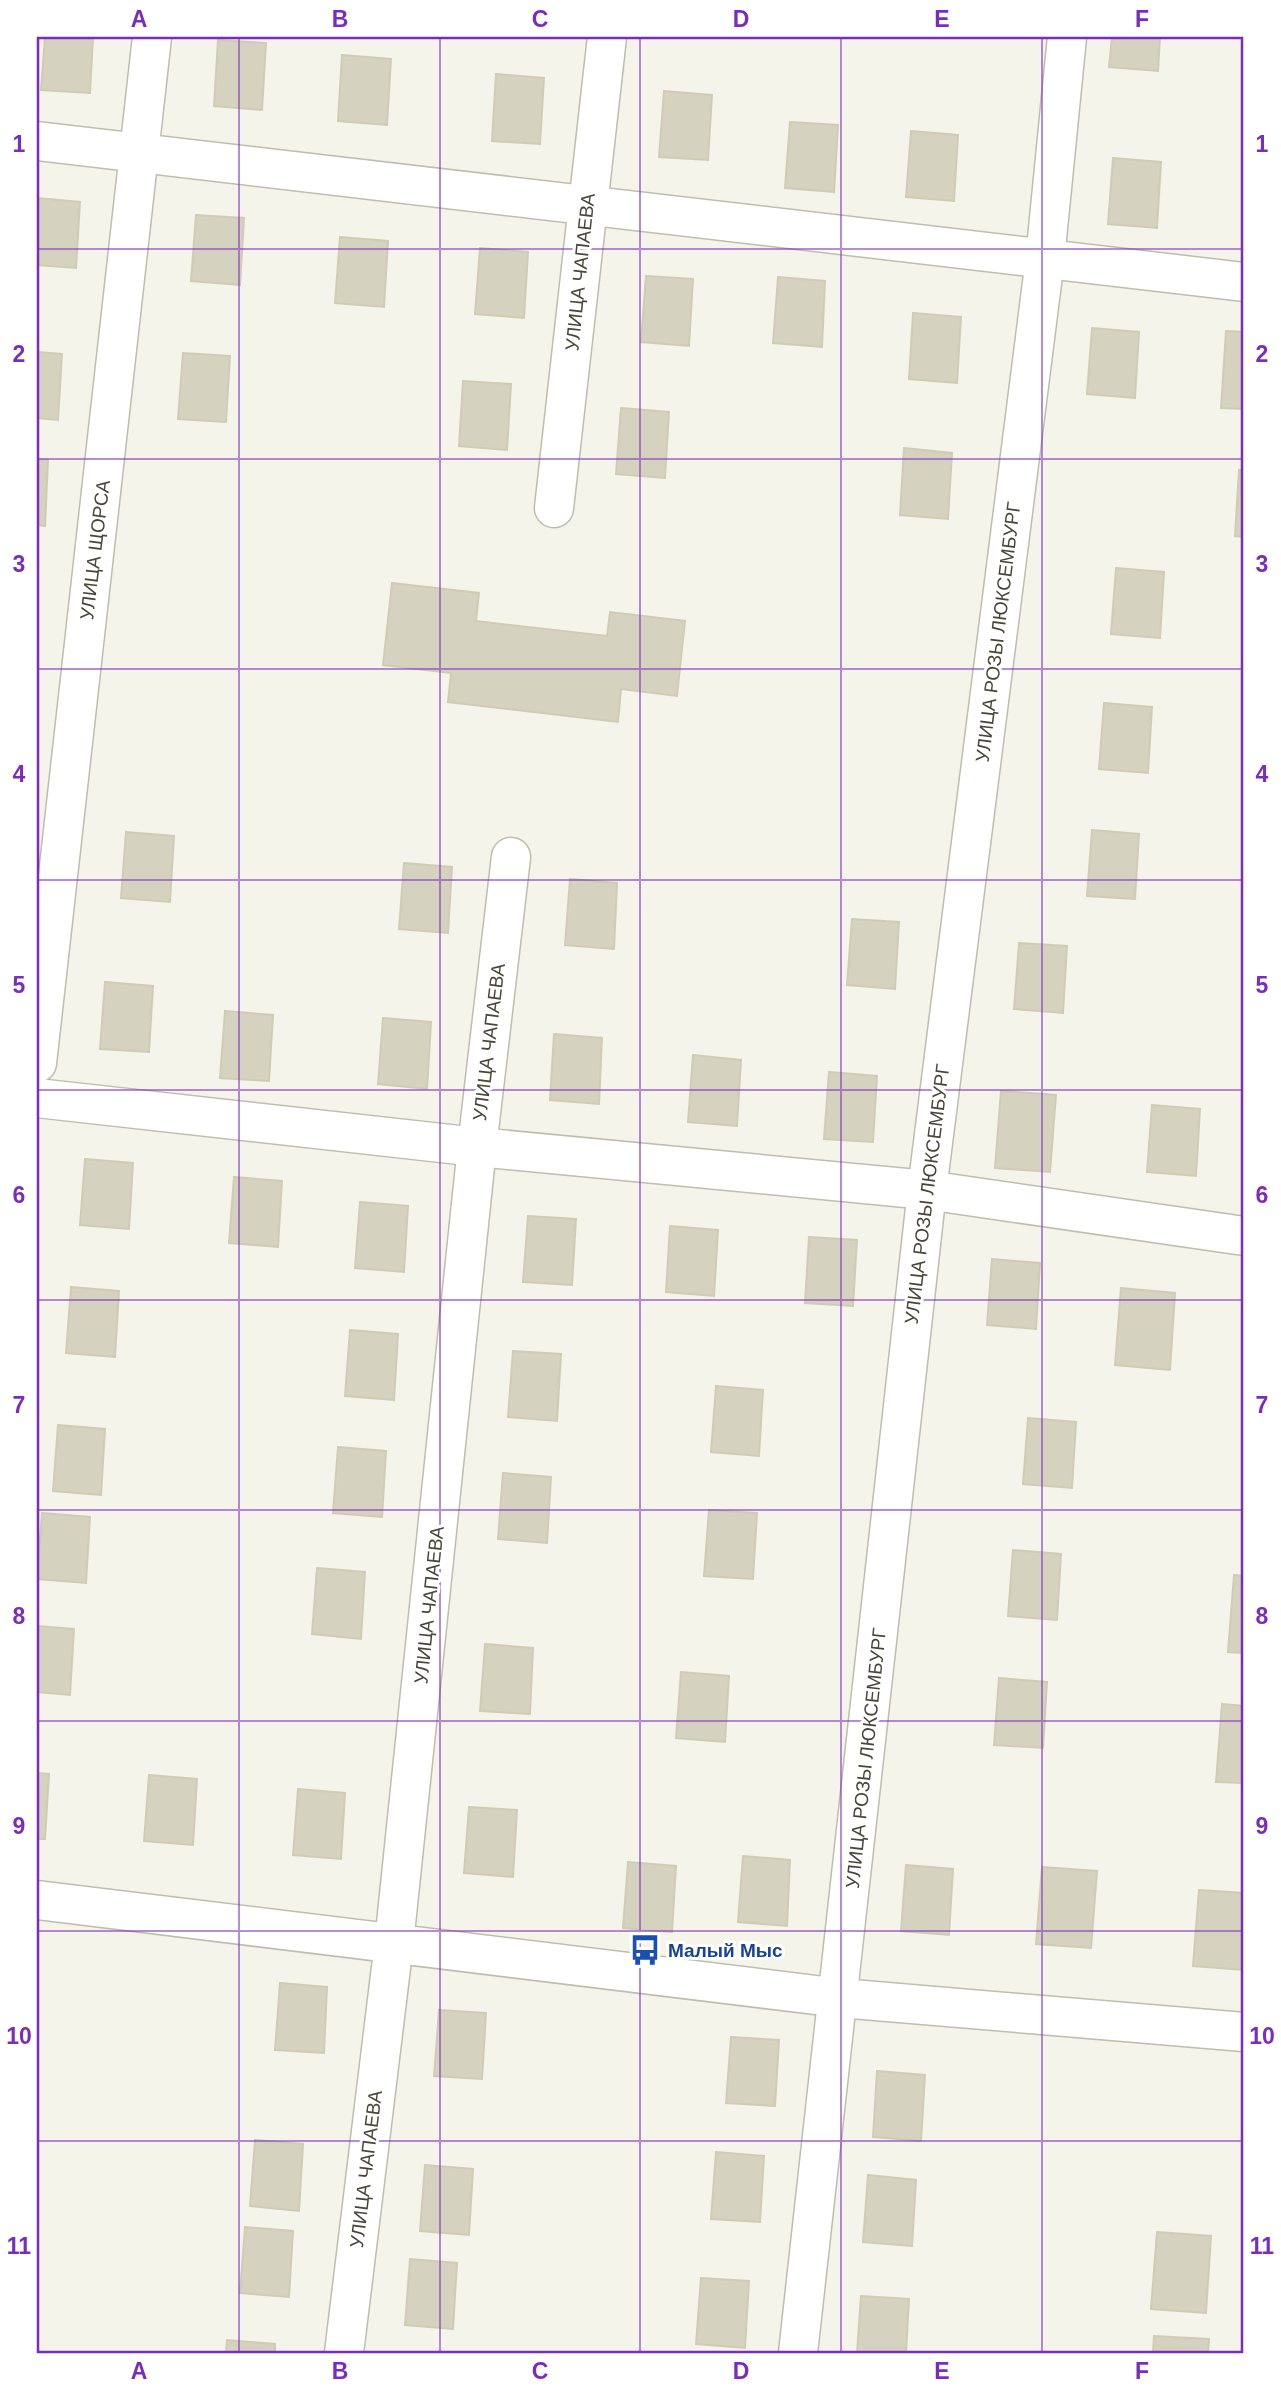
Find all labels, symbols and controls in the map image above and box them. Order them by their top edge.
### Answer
text: A [131,6,147,32]
text: B [332,6,348,32]
text: C [532,6,548,32]
text: D [733,6,749,32]
text: E [934,6,950,32]
text: F [1135,6,1149,32]
text: 1 [13,131,26,157]
text: 1 [1256,131,1269,157]
street label: УЛИЦА ЧАПАЕВА [561,192,599,352]
text: 2 [13,341,25,367]
text: 2 [1256,341,1268,367]
street label: УЛИЦА ЩОРСА [76,479,114,621]
street label: УЛИЦА РОЗЫ ЛЮКСЕМБУРГ [972,501,1024,763]
text: 3 [13,551,25,577]
text: 3 [1256,551,1268,577]
text: 4 [13,761,26,787]
text: 4 [1256,761,1269,787]
street label: УЛИЦА ЧАПАЕВА [469,962,509,1122]
text: 5 [13,972,26,998]
text: 5 [1256,972,1269,998]
street label: УЛИЦА РОЗЫ ЛЮКСЕМБУРГ [901,1063,953,1325]
text: 6 [13,1182,25,1208]
text: 6 [1256,1182,1268,1208]
text: 7 [13,1392,25,1418]
text: 7 [1256,1392,1268,1418]
street label: УЛИЦА ЧАПАЕВА [410,1525,448,1685]
text: 8 [13,1603,26,1629]
text: 8 [1256,1603,1269,1629]
street label: УЛИЦА РОЗЫ ЛЮКСЕМБУРГ [842,1627,890,1889]
text: 9 [13,1813,25,1839]
text: 9 [1256,1813,1268,1839]
bus stop icon: Малый Мыс [628,1933,662,1967]
place label: Малый Мыс [668,1940,783,1961]
text: 10 [6,2023,32,2049]
text: 10 [1249,2023,1275,2049]
street label: УЛИЦА ЧАПАЕВА [346,2089,386,2249]
text: 11 [7,2233,31,2259]
text: 11 [1250,2233,1274,2259]
text: A [131,2358,147,2384]
text: B [332,2358,348,2384]
text: C [532,2358,548,2384]
text: D [733,2358,749,2384]
text: E [934,2358,950,2384]
text: F [1135,2358,1149,2384]

